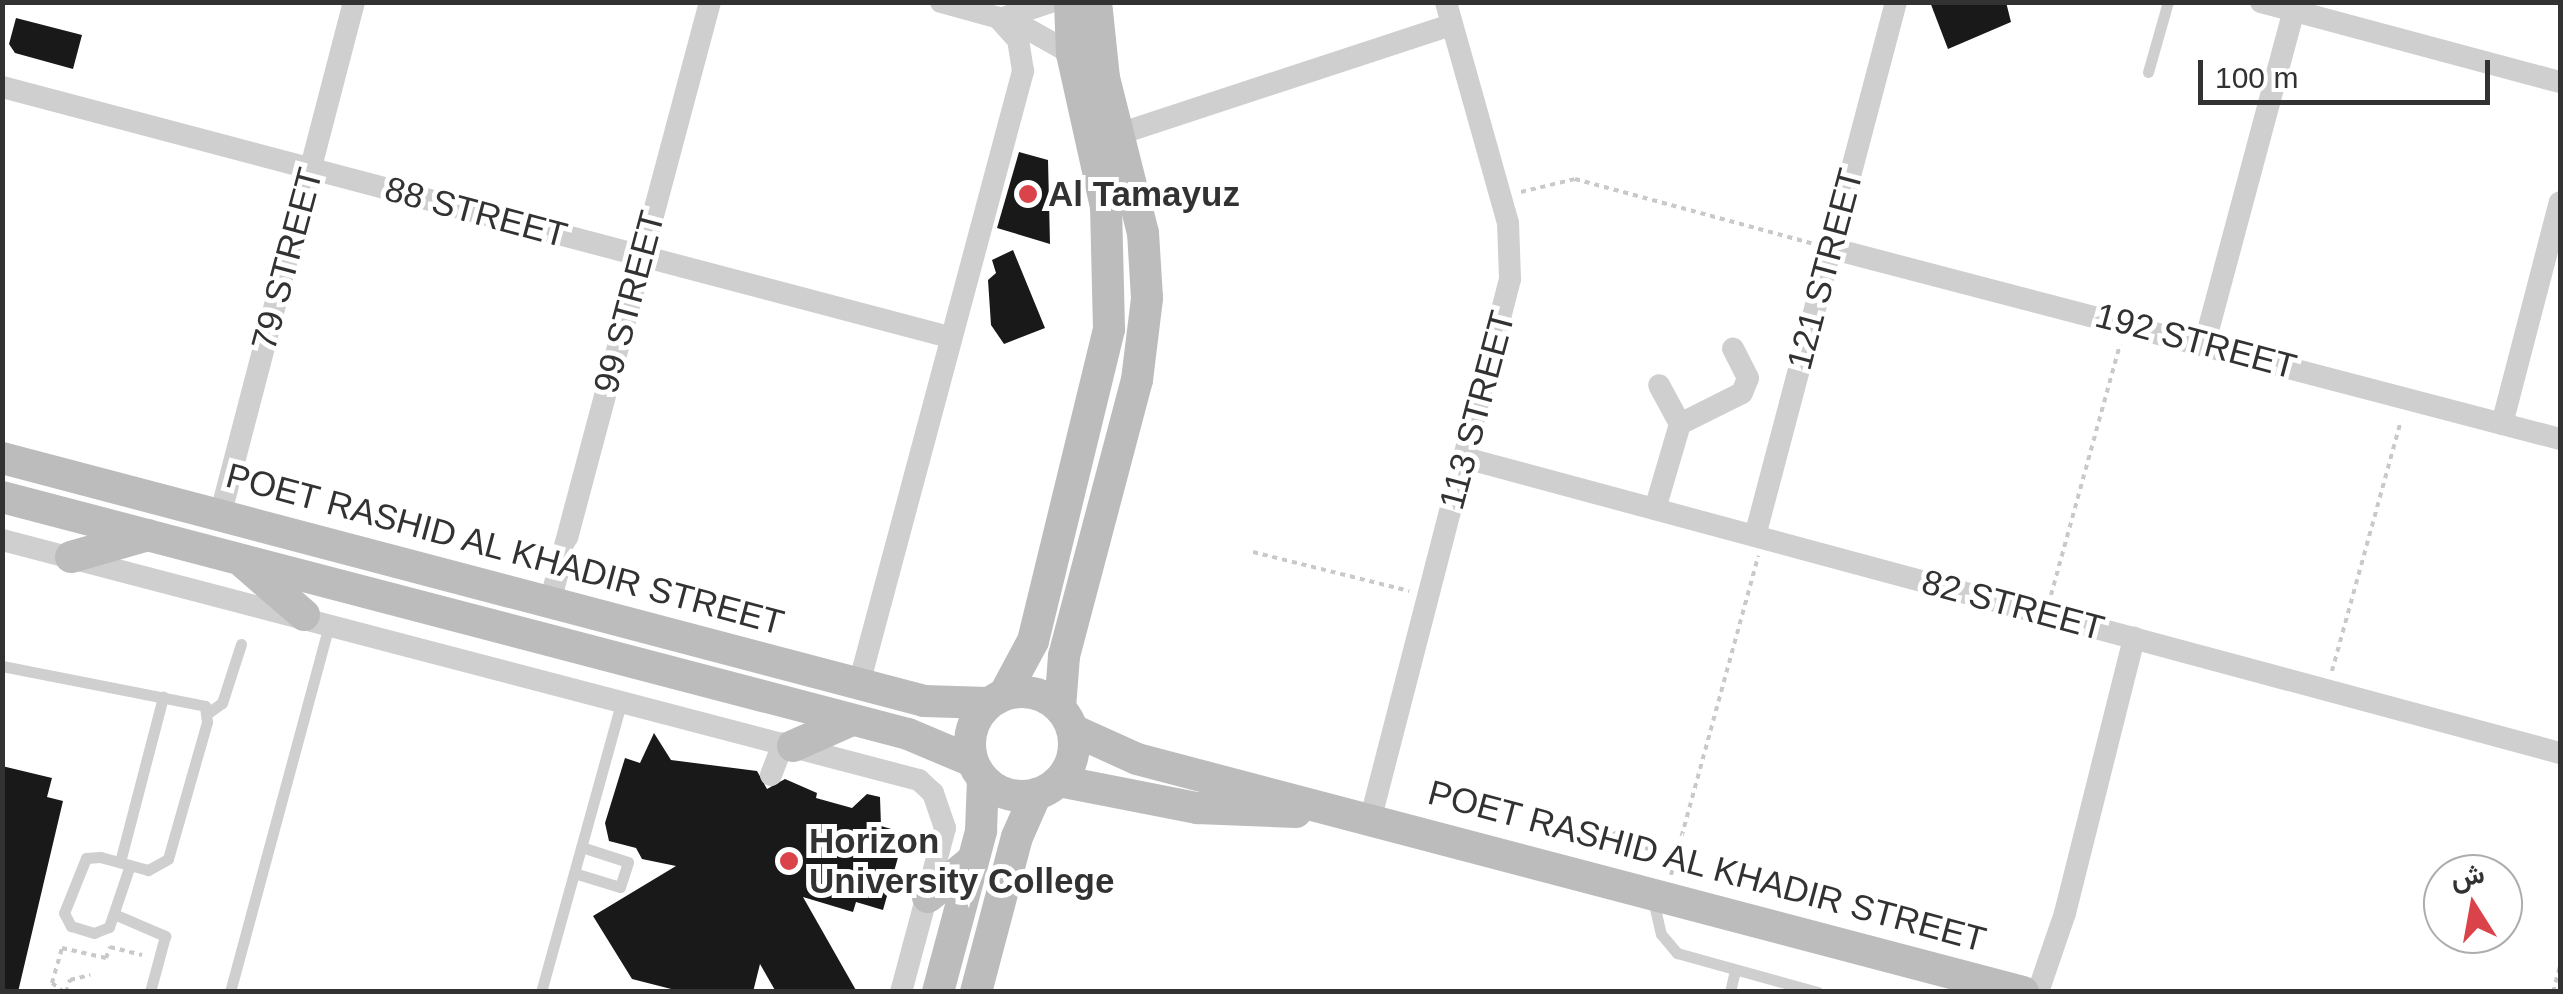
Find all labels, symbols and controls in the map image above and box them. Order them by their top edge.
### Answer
scale bar [2203,40,2496,102]
text: 100 m [2215,61,2298,94]
street label: 79 STREET [243,163,331,355]
street label: 121 STREET [1778,164,1872,374]
street label: 88 STREET [380,168,572,256]
place label: Al Tamayuz [1048,173,1240,215]
marker: Al Tamayuz [1017,183,1039,205]
street label: 99 STREET [585,206,673,398]
street label: 192 STREET [2091,294,2301,388]
street label: 113 STREET [1430,306,1524,514]
street label: POET RASHID AL KHADIR STREET [220,454,790,644]
street label: 82 STREET [1917,561,2109,649]
street label: POET RASHID AL KHADIR STREET [1422,771,1992,961]
place label: Horizon University College [809,820,1114,902]
marker: Horizon University College [778,850,800,872]
north arrow [2423,854,2523,954]
text: ش [2448,858,2487,894]

